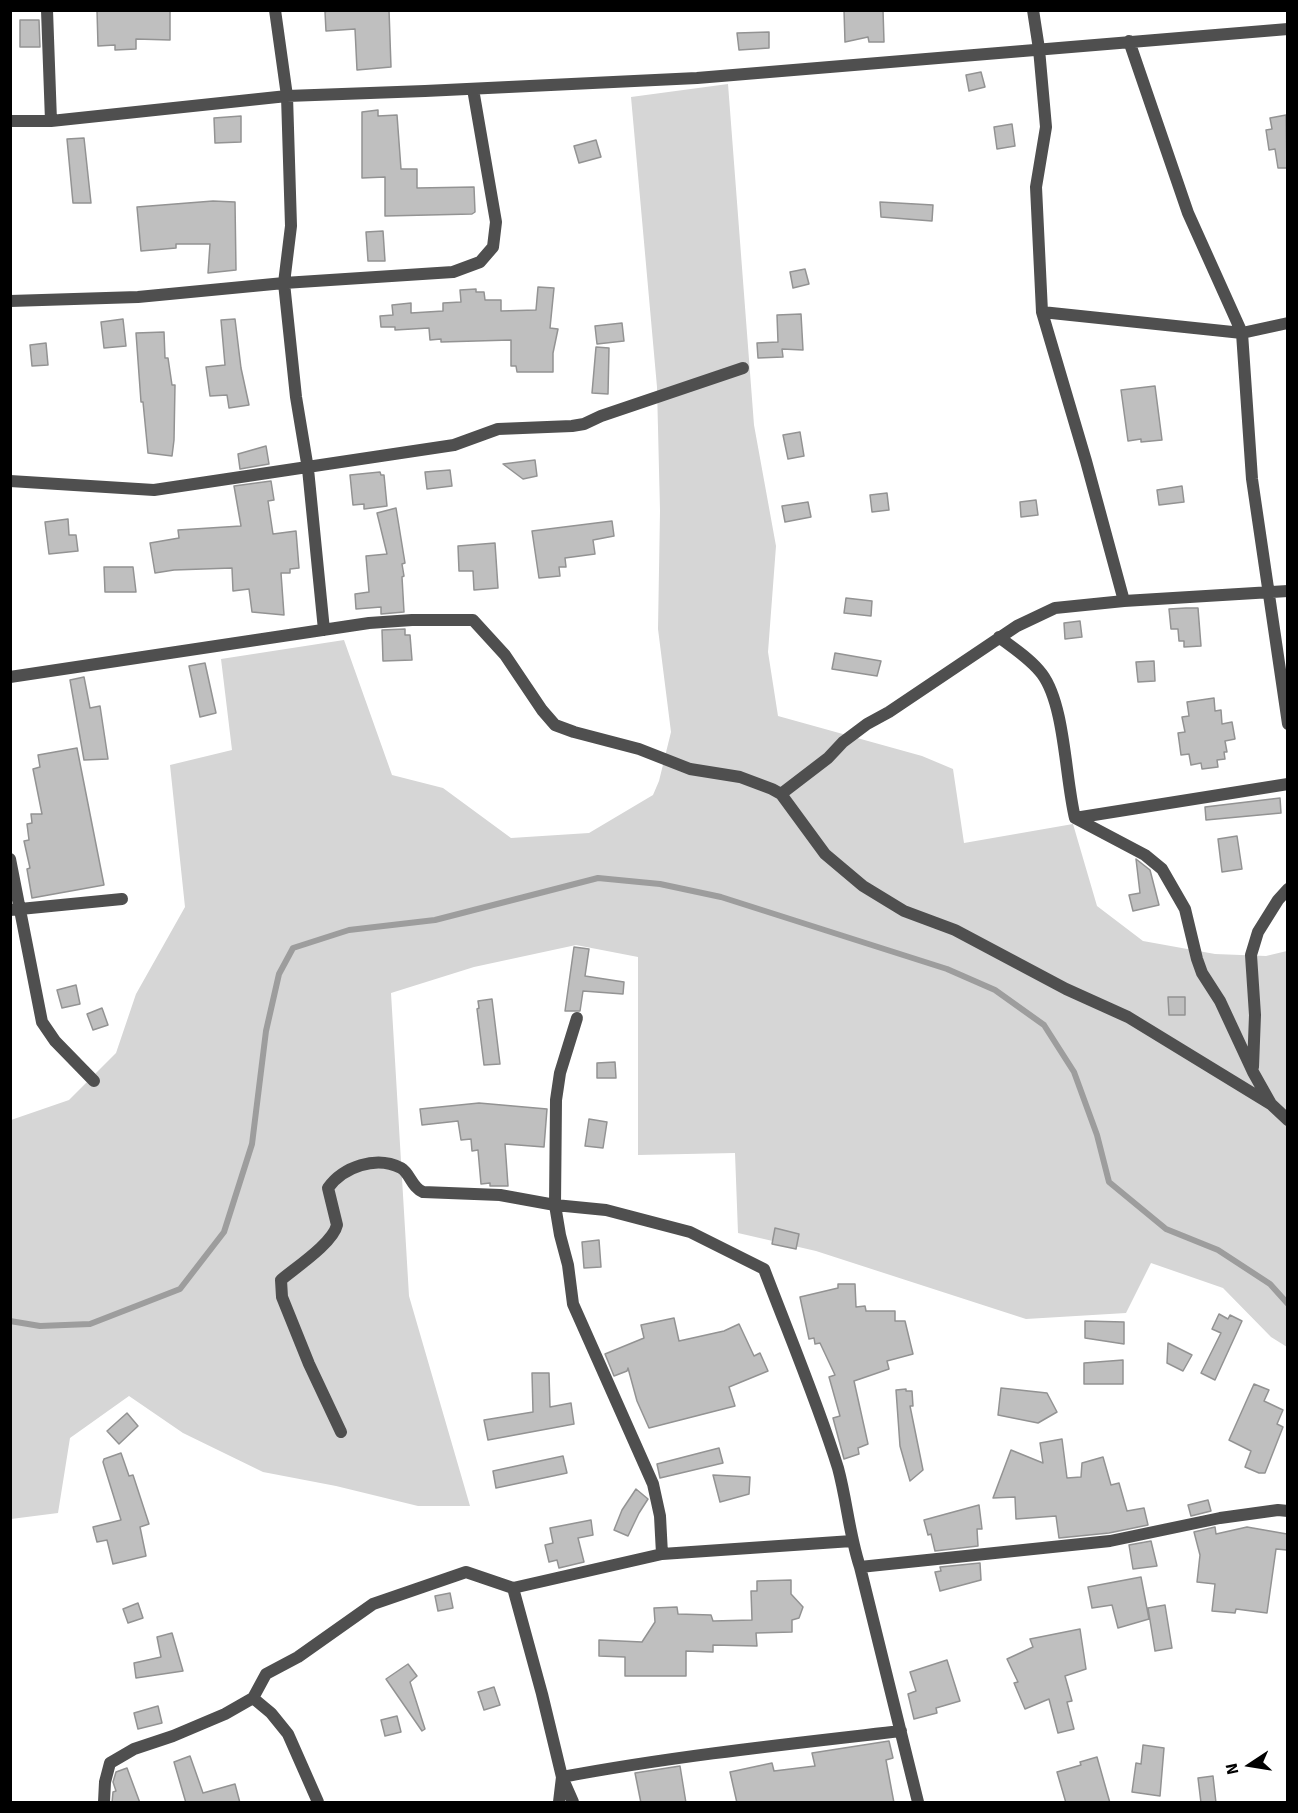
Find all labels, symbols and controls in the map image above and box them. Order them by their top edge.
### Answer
north arrow [1220,1735,1280,1795]
text: N [1221,1761,1243,1776]

